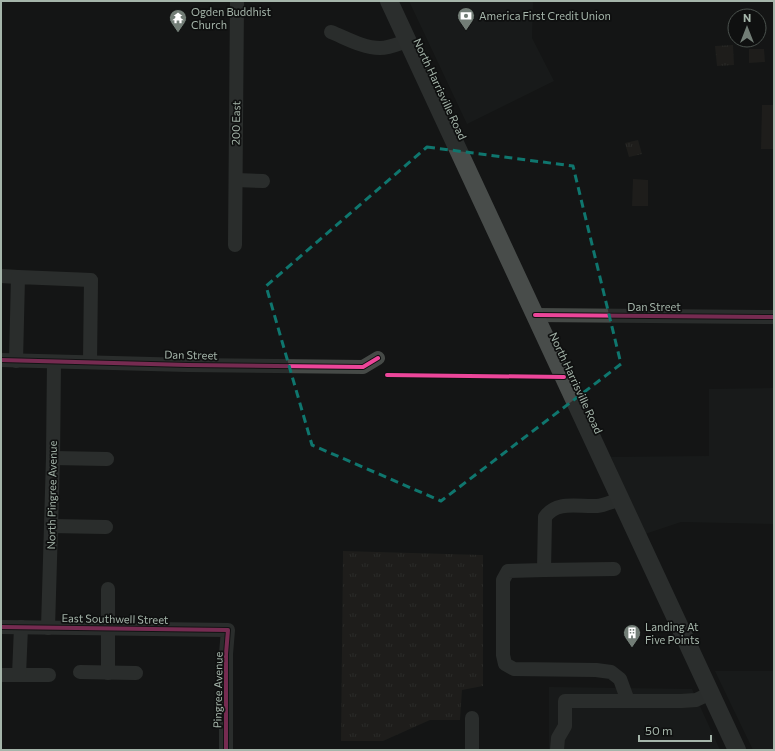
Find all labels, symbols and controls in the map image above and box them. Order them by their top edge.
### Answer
place label: Ogden Buddhist Church [191,5,271,31]
bank icon: America First Credit Union [456,6,476,31]
temple icon: Ogden Buddhist Church [168,8,188,33]
north arrow [727,8,767,48]
place label: America First Credit Union [479,9,611,22]
text: N [743,11,751,24]
street label: North Harrisville Road [411,36,470,142]
street label: 200 East [229,100,242,145]
street label: Dan Street [627,300,681,313]
street label: North Harrisville Road [547,330,606,436]
street label: Dan Street [164,348,218,361]
street label: North Pingree Avenue [44,440,59,549]
street label: East Southwell Street [61,611,169,626]
place label: Landing At Five Points [645,620,699,646]
building icon: Landing At Five Points [622,623,642,648]
street label: Pingree Avenue [210,651,225,728]
scale bar [639,717,711,743]
text: 50 m [645,723,673,737]

